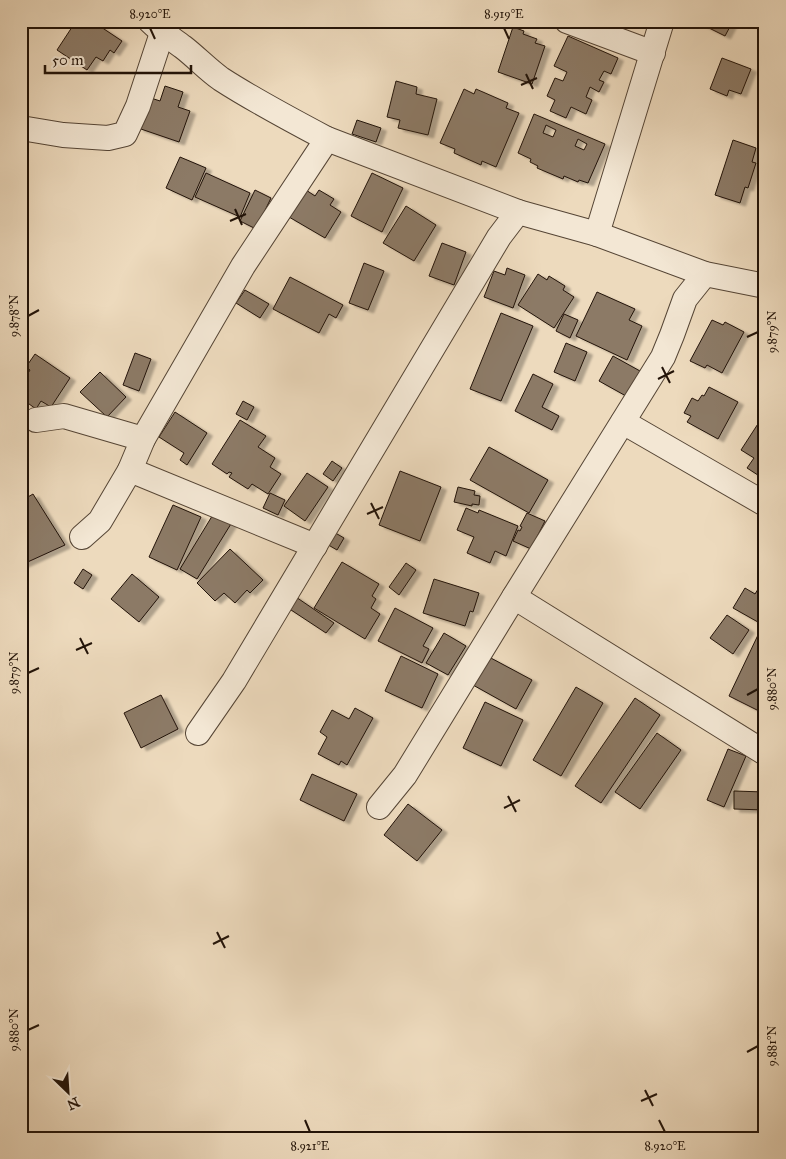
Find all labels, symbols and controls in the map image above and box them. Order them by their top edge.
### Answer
text: 8.920°E [129,7,171,21]
text: 8.919°E [484,7,524,21]
scale bar [45,42,191,74]
text: 50 m [52,51,84,69]
text: 9.878°N [7,295,21,337]
text: 9.879°N [765,311,779,353]
text: 9.879°N [7,652,21,694]
text: 9.880°N [765,667,779,711]
text: 9.880°N [7,1008,21,1052]
text: 9.881°N [765,1026,779,1066]
north arrow [42,1066,92,1116]
text: N [64,1093,82,1114]
text: 8.921°E [291,1139,330,1153]
text: 8.920°E [644,1139,686,1153]

